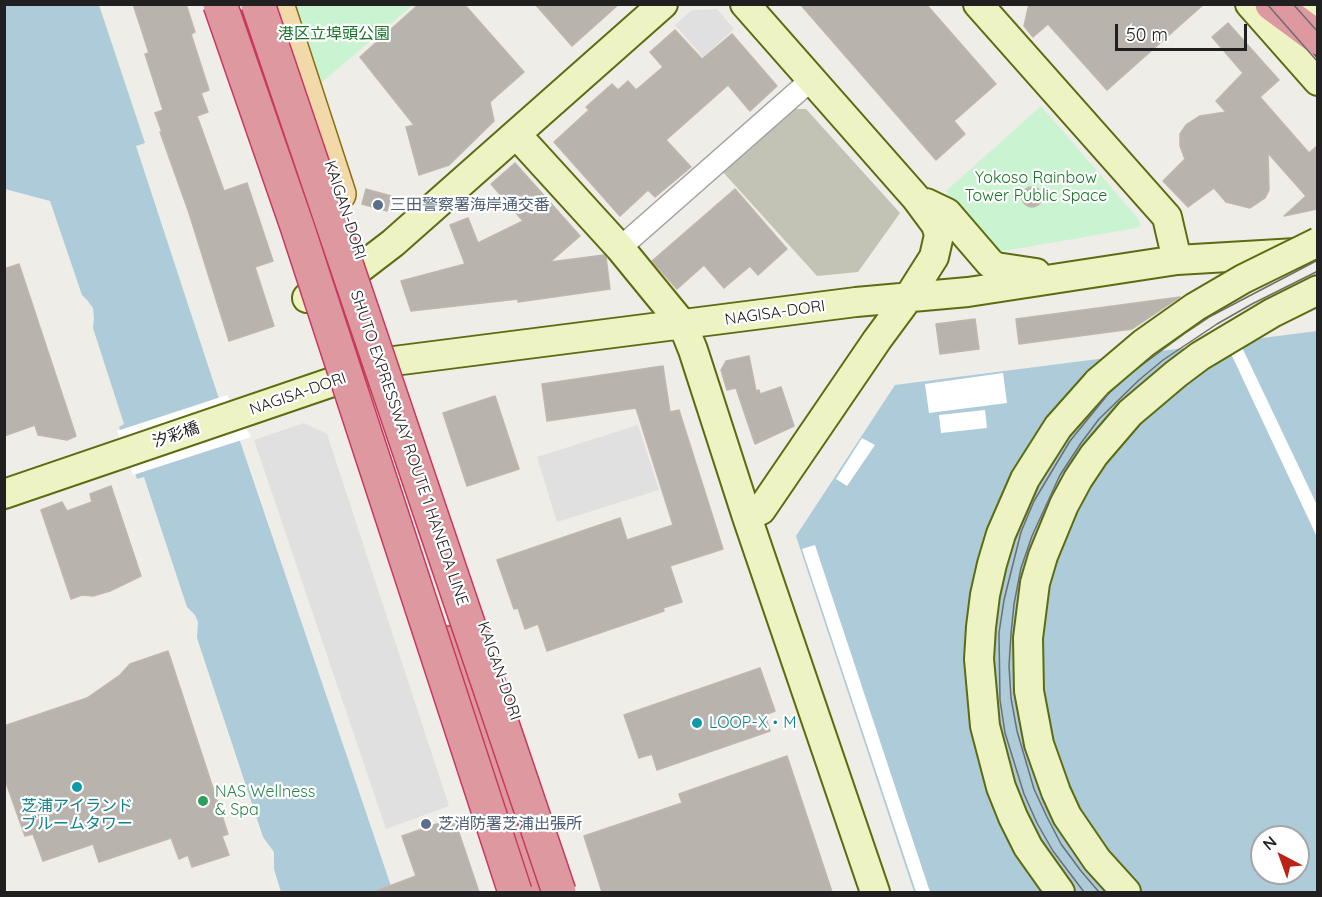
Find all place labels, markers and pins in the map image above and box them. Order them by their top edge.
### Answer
place label: 三田警察署海岸通交番 [390,195,550,215]
marker: 三田警察署海岸通交番 [371,198,385,212]
place label: LOOP-X・M [709,713,797,733]
marker: LOOP-X・M [690,716,704,730]
marker: 芝浦アイランド ブルームタワー [70,780,84,794]
place label: NAS Wellness & Spa [215,782,315,820]
marker: NAS Wellness & Spa [196,794,210,808]
place label: 芝浦アイランド ブルームタワー [21,796,133,834]
place label: 芝消防署芝浦出張所 [438,814,582,834]
marker: 芝消防署芝浦出張所 [419,817,433,831]

